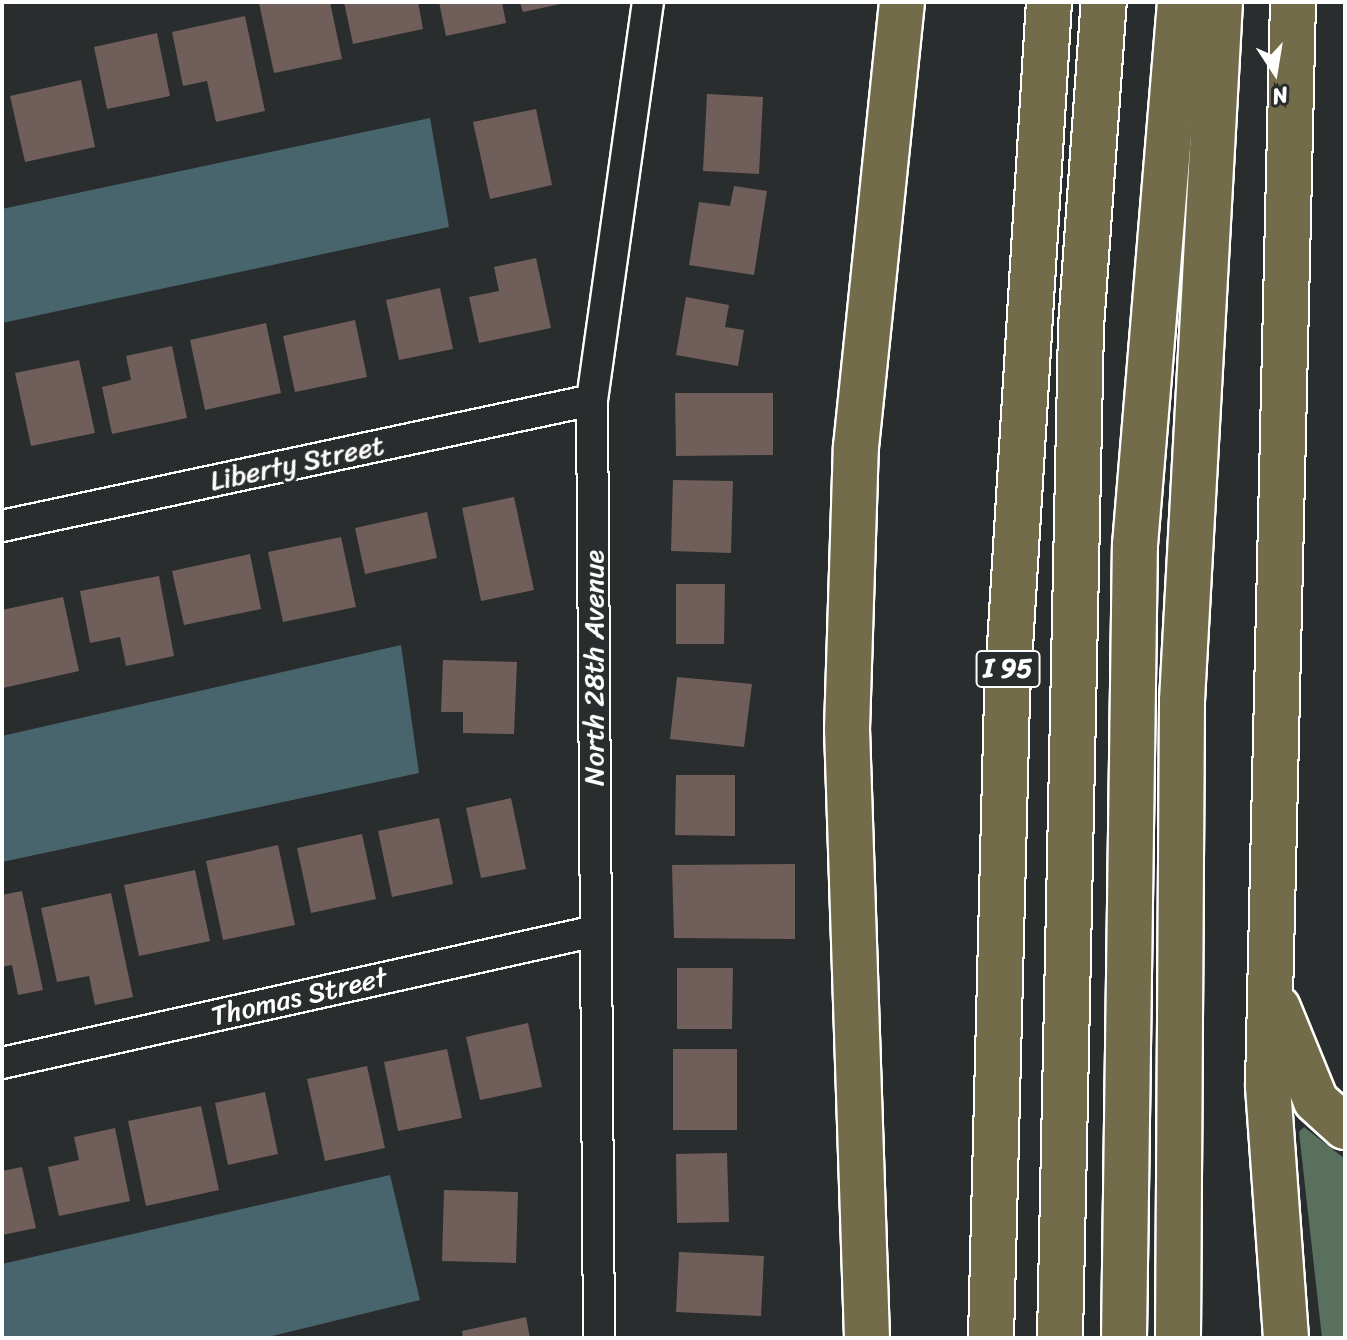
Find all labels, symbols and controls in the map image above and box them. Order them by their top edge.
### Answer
north arrow [1235,32,1315,112]
text: N [1269,75,1292,117]
street label: Liberty Street [207,428,387,498]
street label: North 28th Avenue [577,550,611,786]
road number: I 95 [974,647,1042,691]
street label: Thomas Street [207,960,391,1034]

